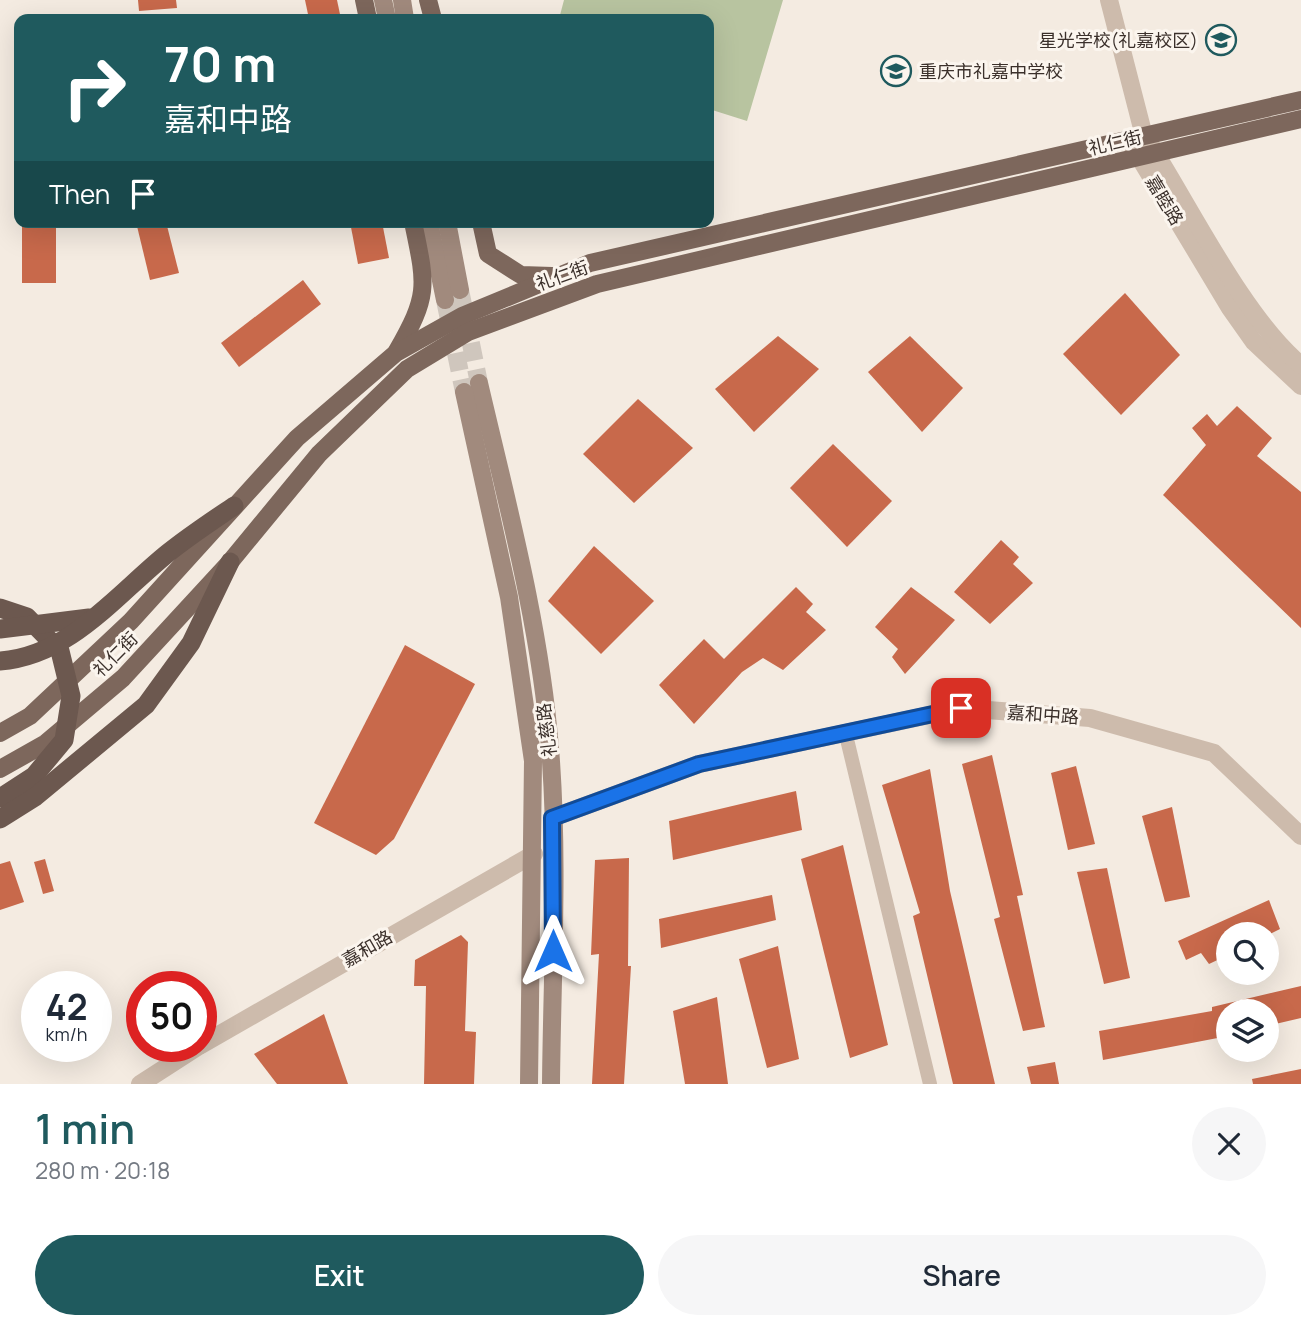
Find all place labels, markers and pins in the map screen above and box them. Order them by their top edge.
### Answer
school or university icon: 星光学校(礼嘉校区) [1204,23,1238,57]
place label: 星光学校(礼嘉校区) [1039,28,1198,52]
school or university icon: 重庆市礼嘉中学校 [879,54,913,88]
place label: 重庆市礼嘉中学校 [919,59,1063,83]
pin [931,678,991,738]

